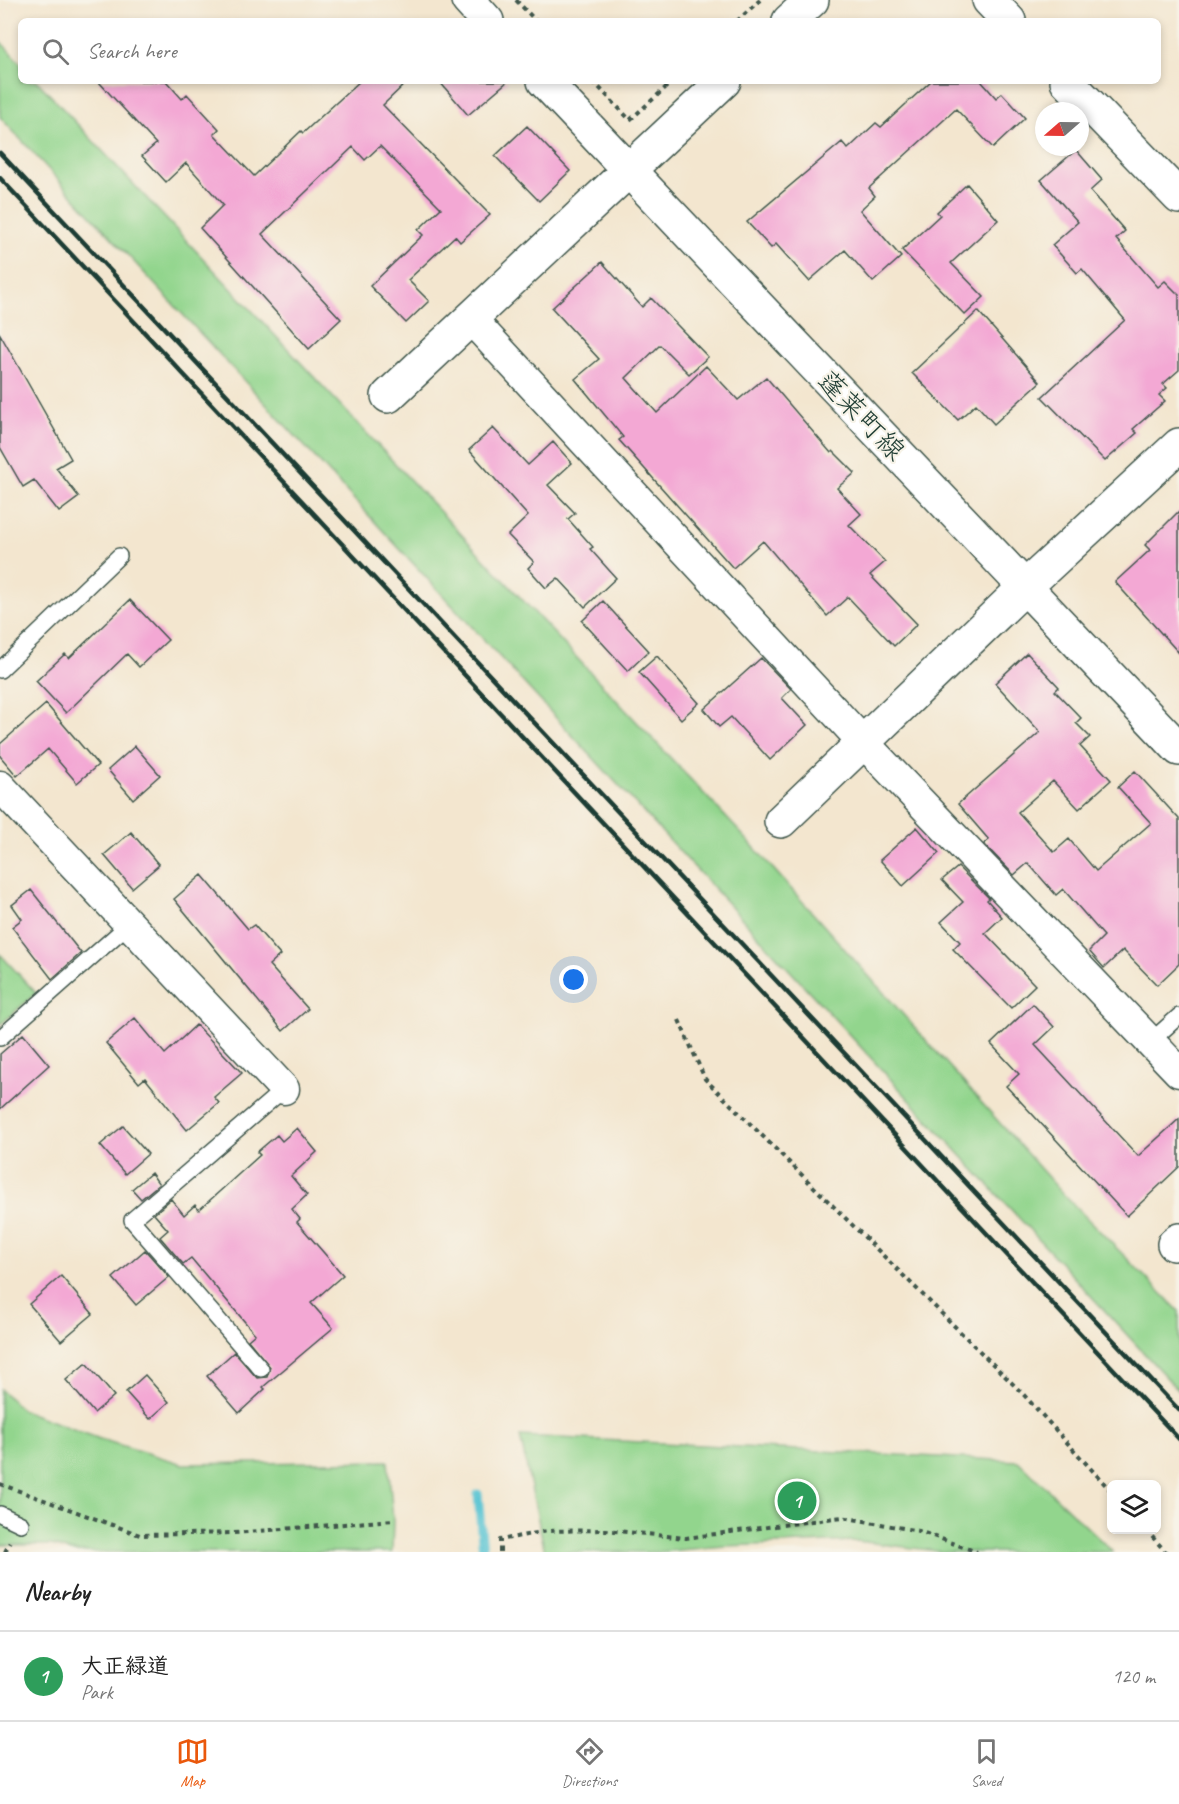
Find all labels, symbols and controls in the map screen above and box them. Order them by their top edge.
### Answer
search box [18,18,1161,84]
icon: search [39,35,72,68]
text: Search here [87,37,177,65]
north arrow [1035,102,1089,156]
street label: 蓬莱町線 [810,363,913,468]
your location [559,965,588,994]
pin: 1 [778,1478,816,1524]
map controls [1107,1480,1161,1534]
button: layers [1107,1480,1161,1534]
text: Nearby [24,1575,89,1608]
text: 大正緑道 [81,1652,169,1680]
text: 1 [39,1664,48,1689]
text: 120 m [1112,1664,1155,1689]
text: Park [81,1680,113,1705]
tab: Map [176,1735,209,1791]
tab: Directions [562,1735,617,1791]
tab: Saved [970,1735,1003,1791]

